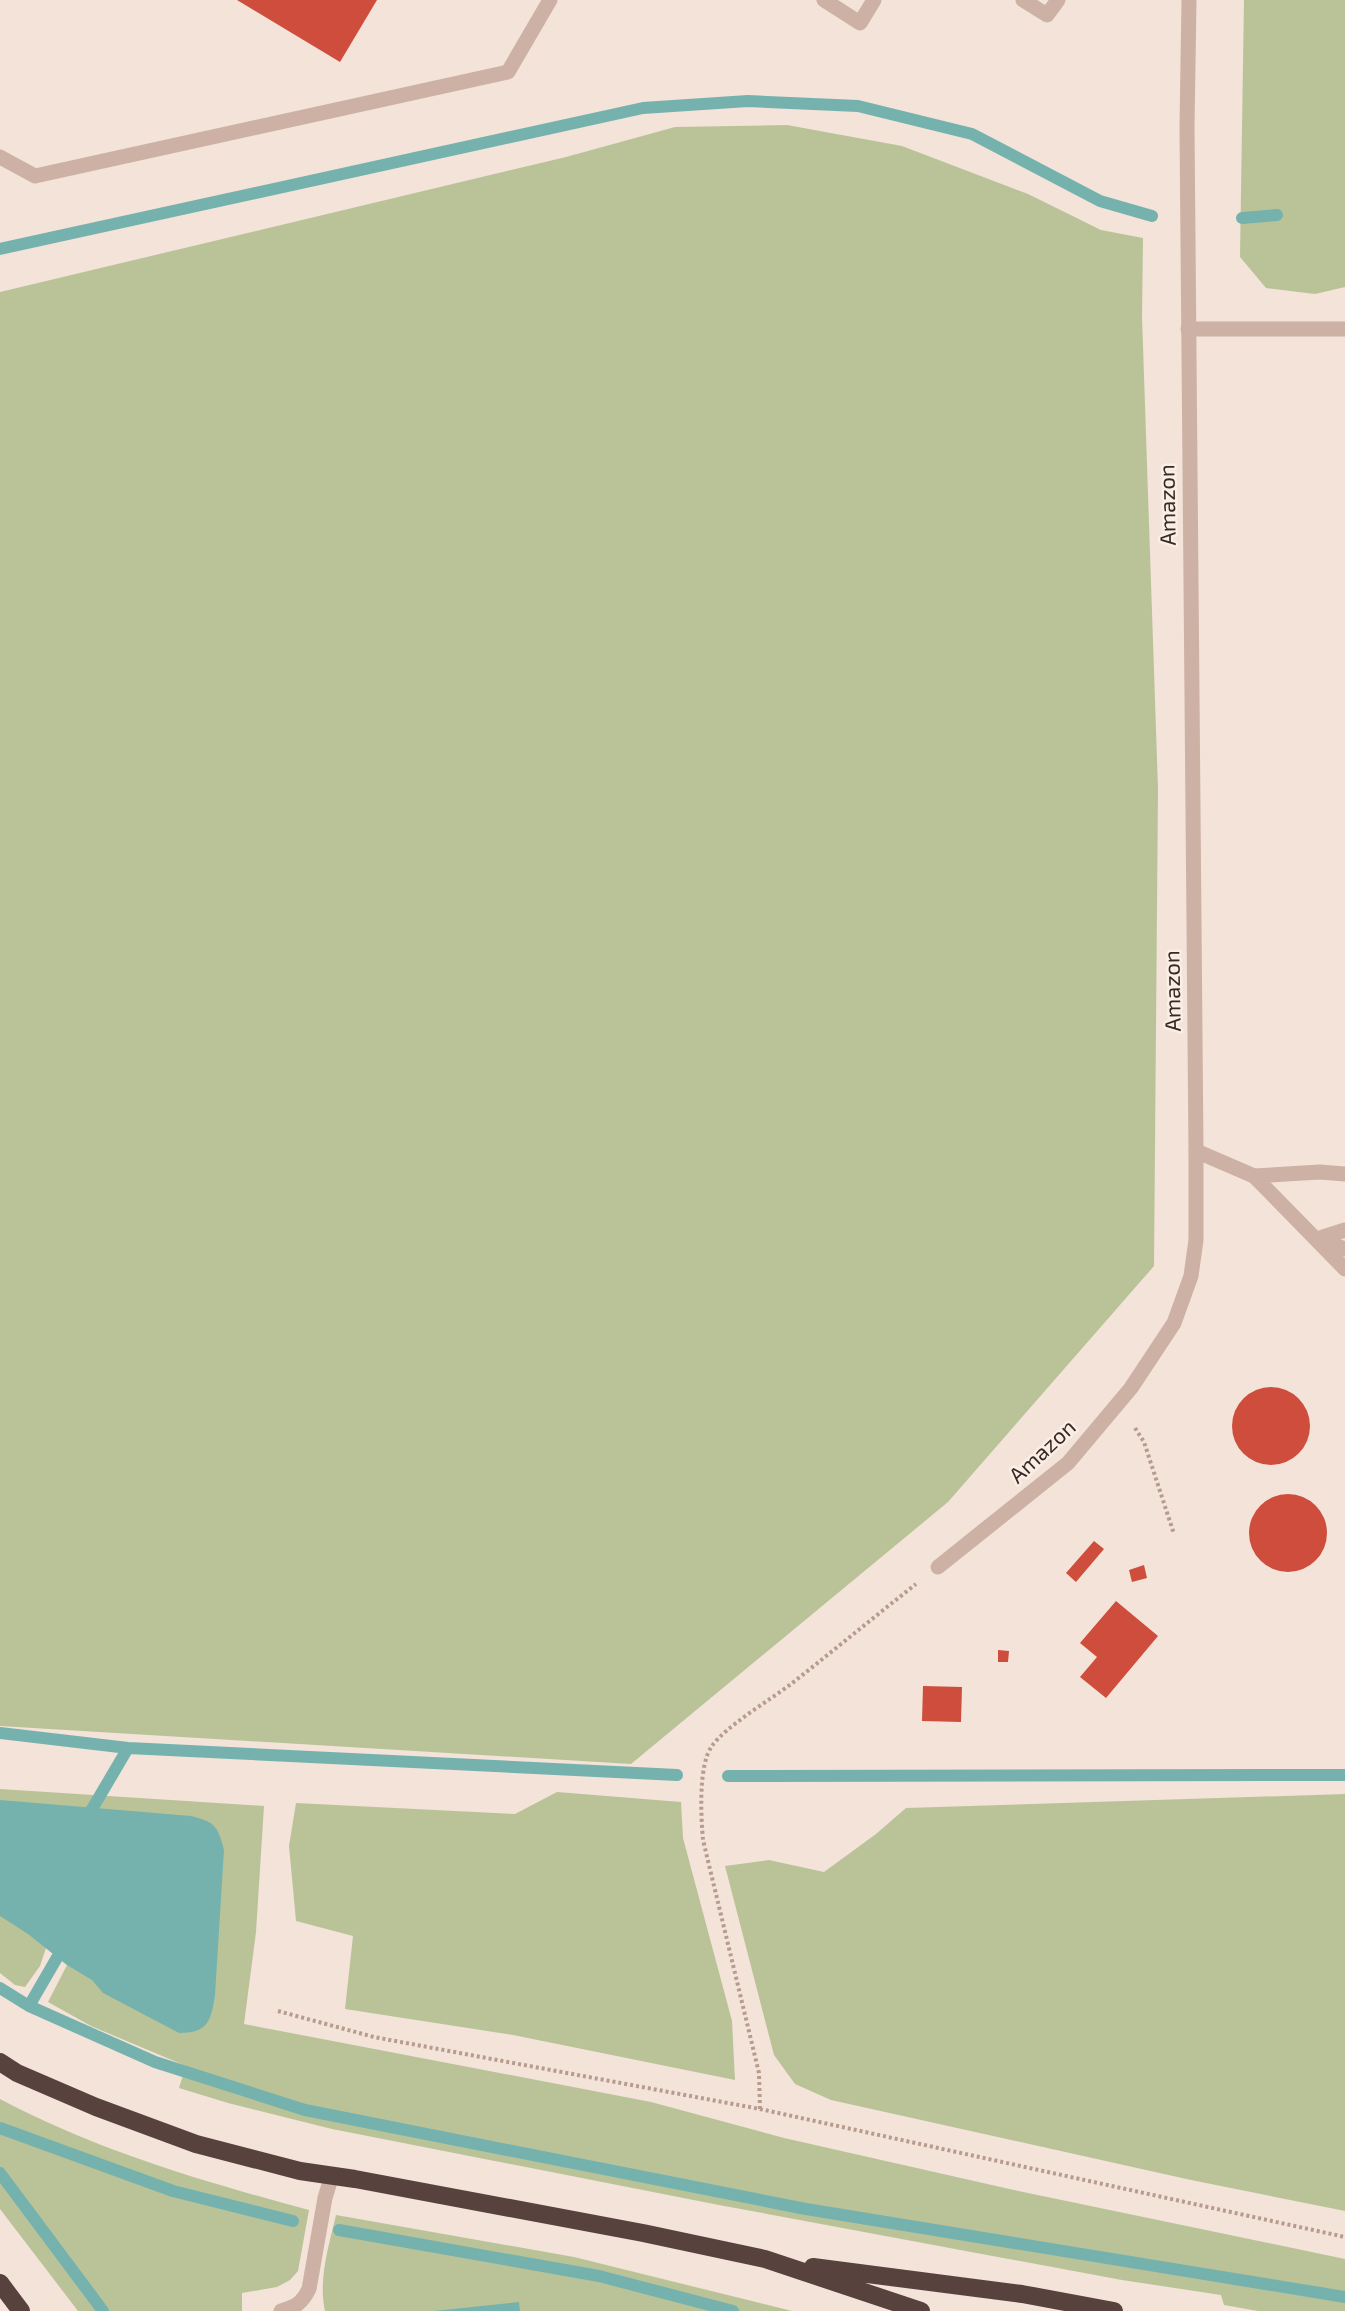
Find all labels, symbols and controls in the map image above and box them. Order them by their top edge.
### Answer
street label: Amazon [1152,464,1180,546]
street label: Amazon [1157,950,1185,1032]
street label: Amazon [1003,1413,1080,1488]

